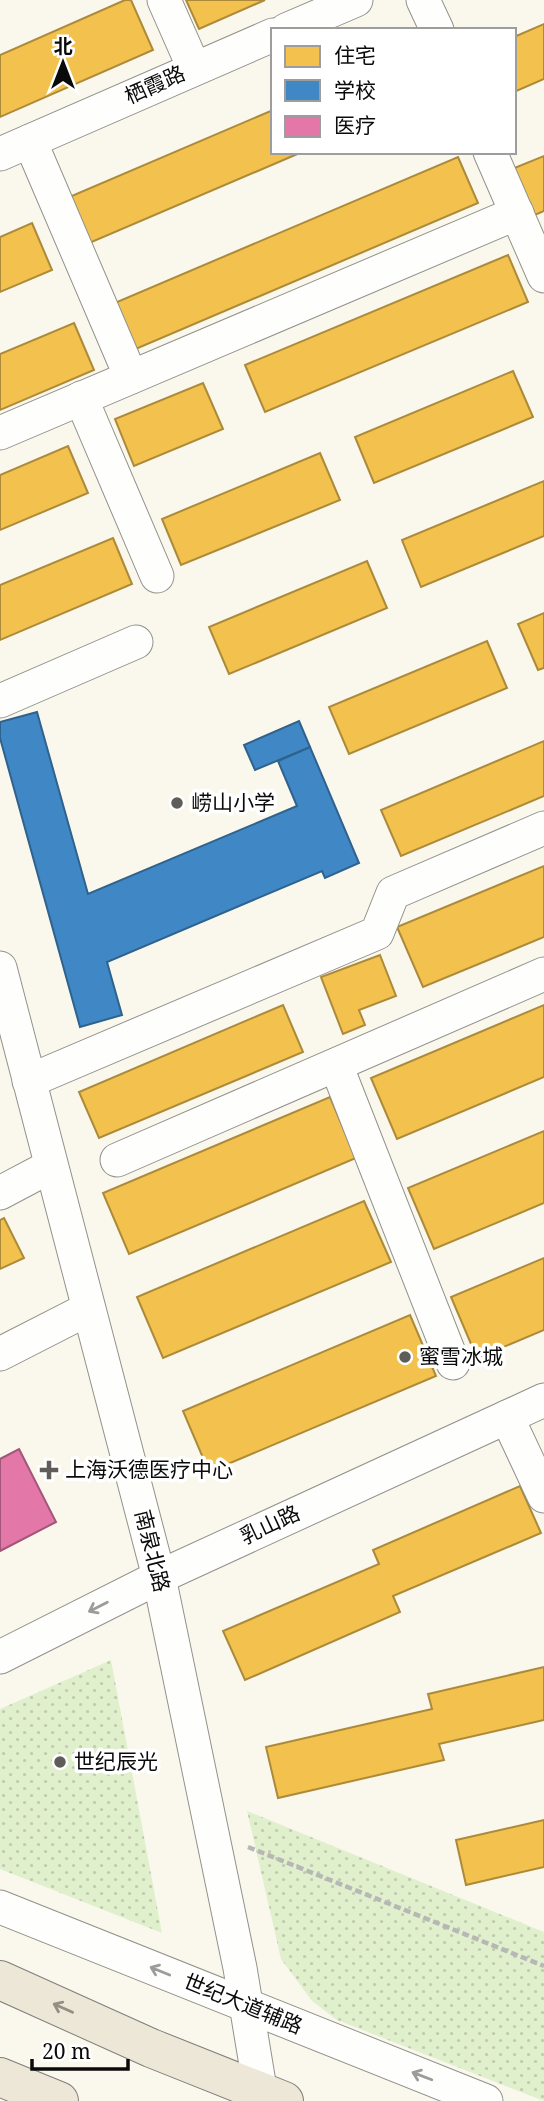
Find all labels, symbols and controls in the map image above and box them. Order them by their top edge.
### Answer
north arrow [28,28,98,98]
legend [271,28,516,154]
text: 北 [53,33,73,59]
text: 住宅 [334,41,376,69]
street label: 栖霞路 [120,58,189,110]
text: 学校 [334,76,376,104]
text: 医疗 [334,111,376,139]
place label: 崂山小学 [191,788,275,816]
marker: 崂山小学 [169,795,185,811]
place label: 蜜雪冰城 [419,1342,503,1370]
marker: 蜜雪冰城 [397,1349,413,1365]
place label: 上海沃德医疗中心 [65,1455,233,1483]
marker: 上海沃德医疗中心 [39,1460,59,1480]
street label: 乳山路 [235,1498,304,1550]
street label: 南泉北路 [129,1507,177,1595]
one-way arrow [88,1601,109,1615]
place label: 世纪辰光 [74,1747,158,1775]
marker: 世纪辰光 [52,1754,68,1770]
one-way arrow [150,1964,171,1977]
street label: 世纪大道辅路 [180,1966,307,2040]
one-way arrow [52,2001,74,2014]
scale bar [32,2028,128,2072]
text: 20 m [42,2037,91,2065]
one-way arrow [412,2069,434,2082]

